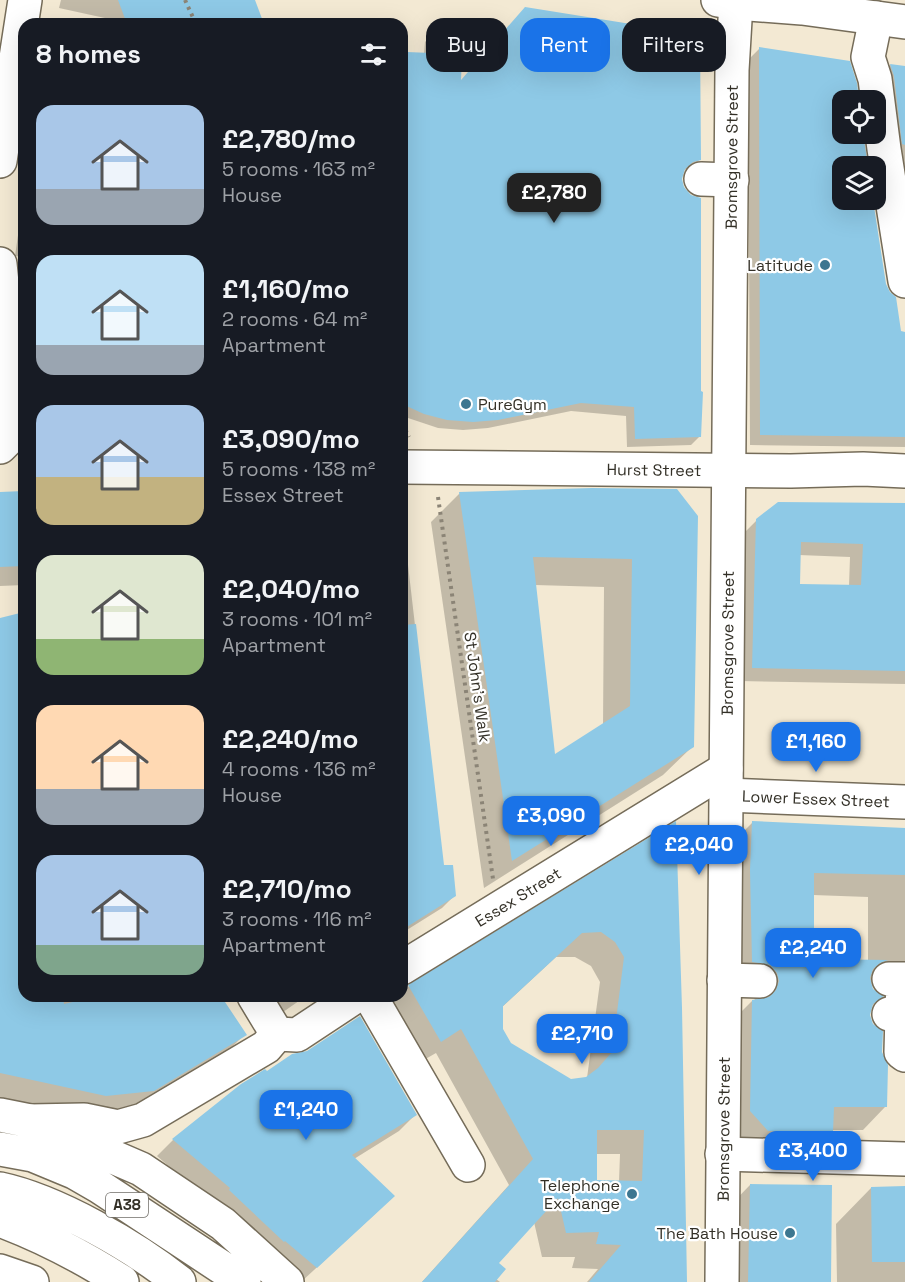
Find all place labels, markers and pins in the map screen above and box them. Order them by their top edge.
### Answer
pin: £2,780 [505,173,603,224]
place label: Latitude [747,255,813,276]
marker: Latitude [818,258,832,272]
place label: PureGym [478,394,547,415]
marker: PureGym [459,397,473,411]
pin: £1,160 [767,722,865,773]
pin: £3,090 [502,796,600,847]
pin: £2,040 [650,825,748,876]
pin: £2,240 [764,928,862,979]
pin: £2,710 [533,1014,631,1065]
pin: £1,240 [257,1090,355,1141]
pin: £3,400 [764,1131,862,1182]
place label: Telephone Exchange [540,1175,620,1214]
marker: Telephone Exchange [625,1187,639,1201]
place label: The Bath House [657,1223,778,1244]
marker: The Bath House [783,1226,797,1240]

